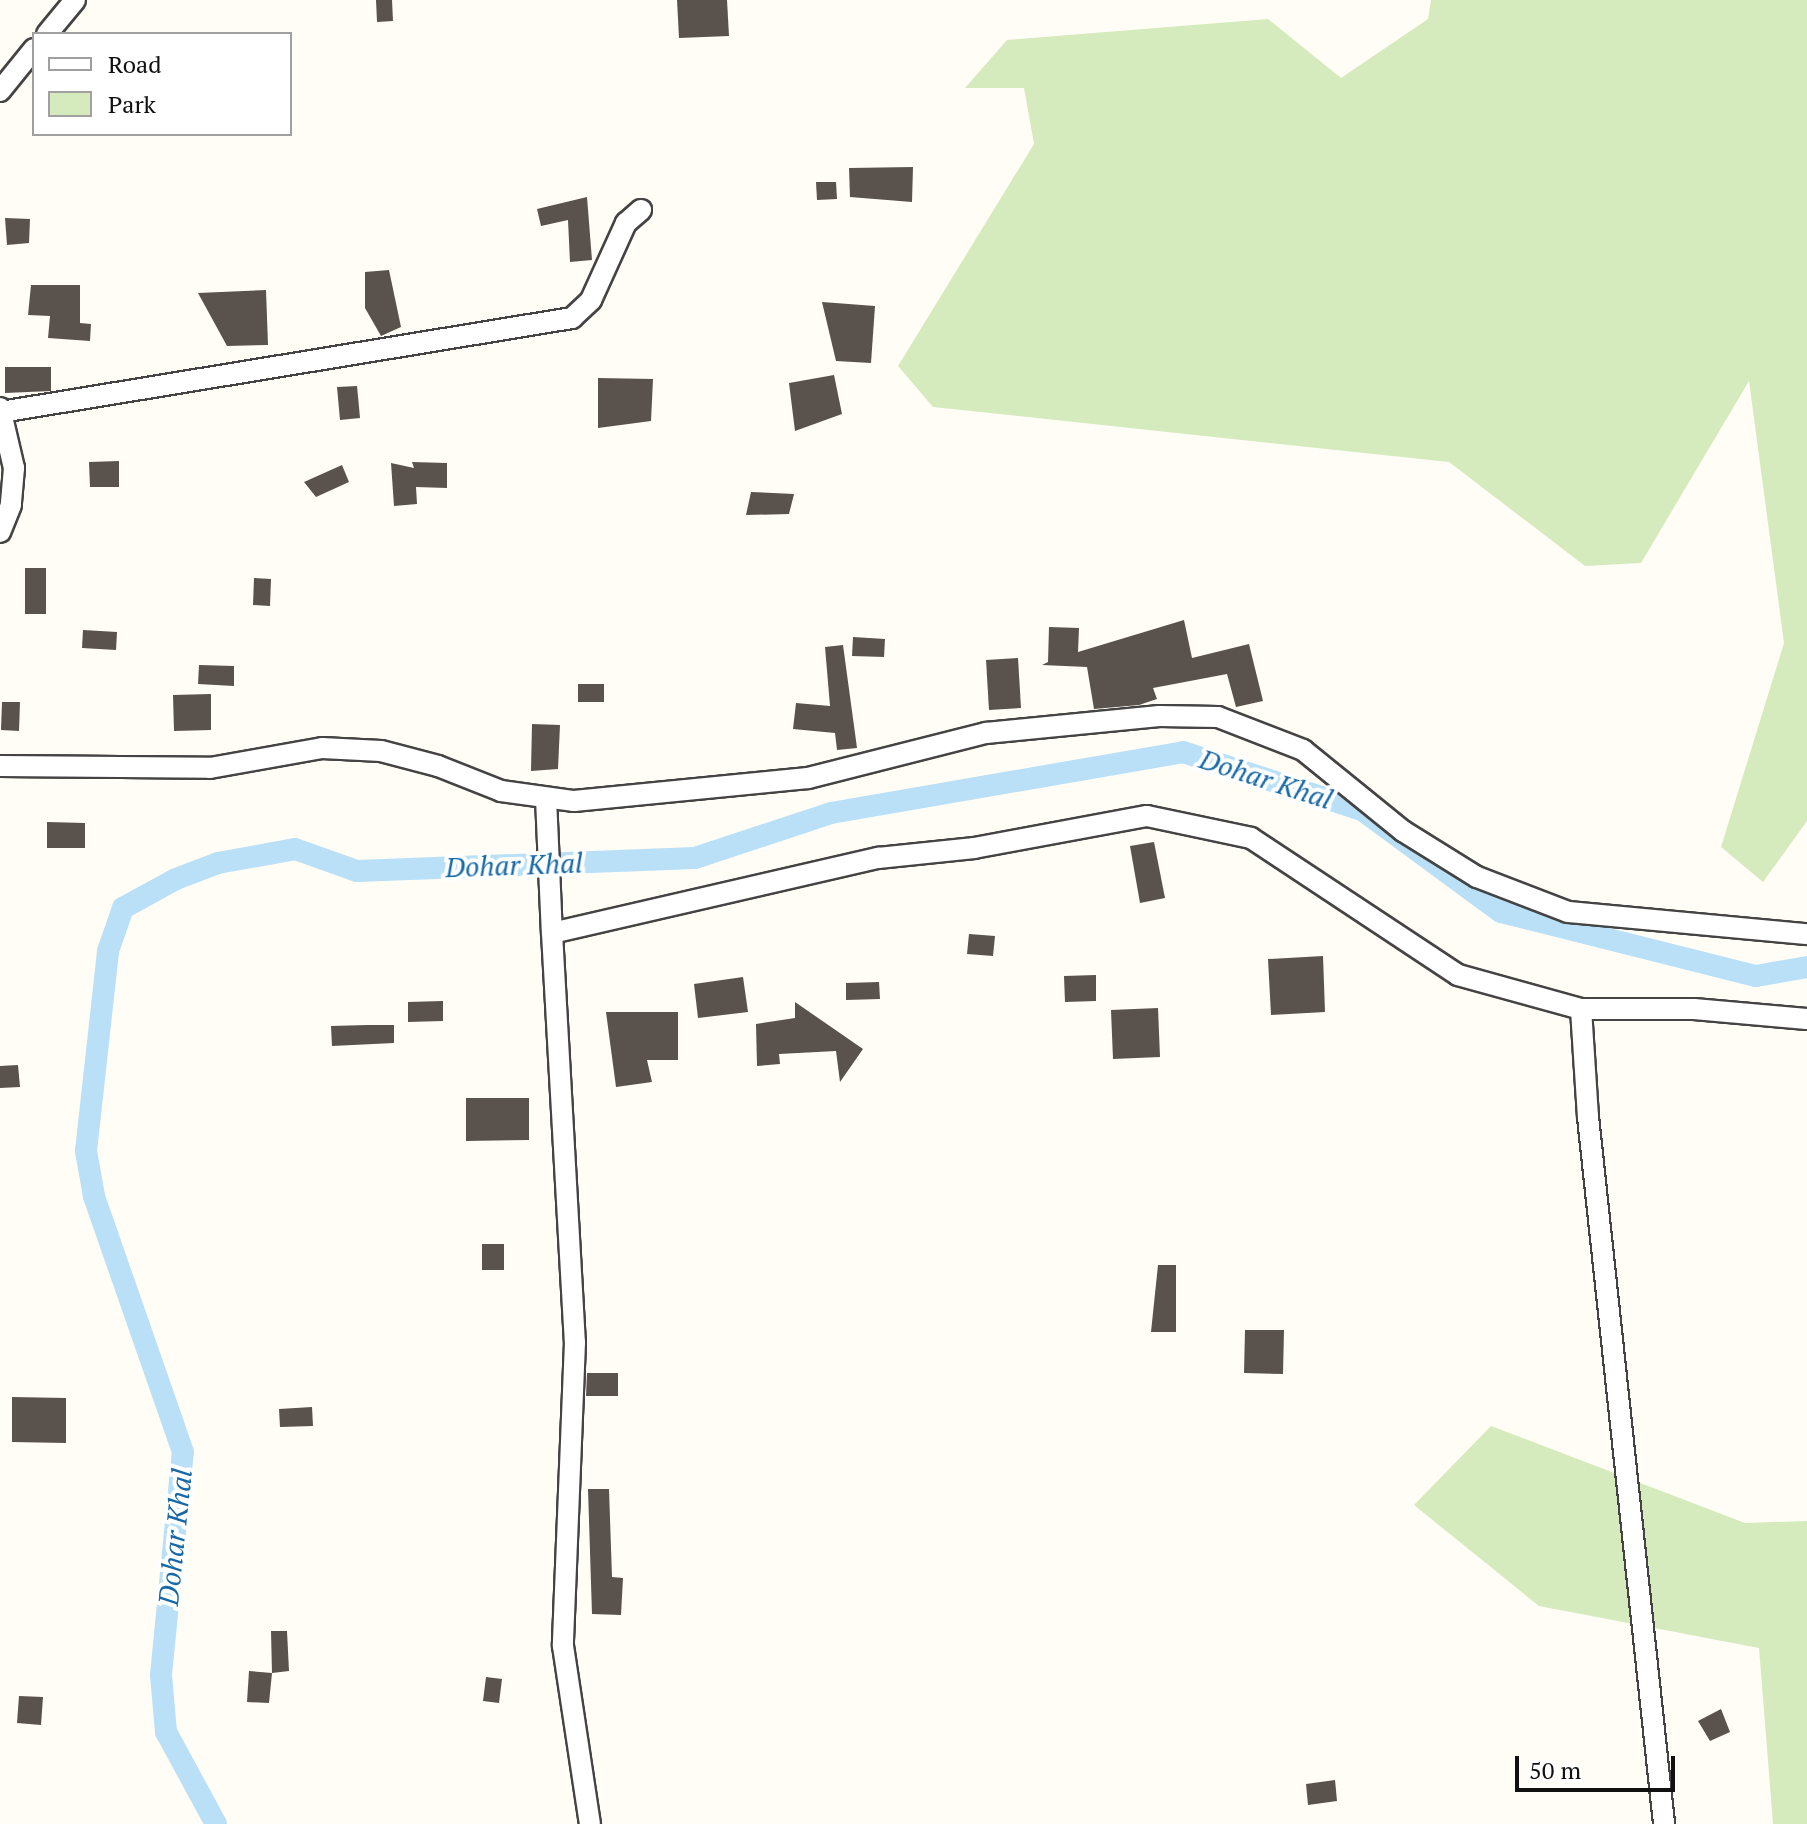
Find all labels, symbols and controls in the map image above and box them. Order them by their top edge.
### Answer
legend [32,32,292,136]
text: Road [108,48,162,80]
text: Park [108,88,156,120]
water label: Dohar Khal [1195,742,1337,816]
water label: Dohar Khal [445,846,583,884]
water label: Dohar Khal [151,1467,199,1607]
scale bar [1519,1740,1679,1790]
text: 50 m [1529,1754,1581,1786]

